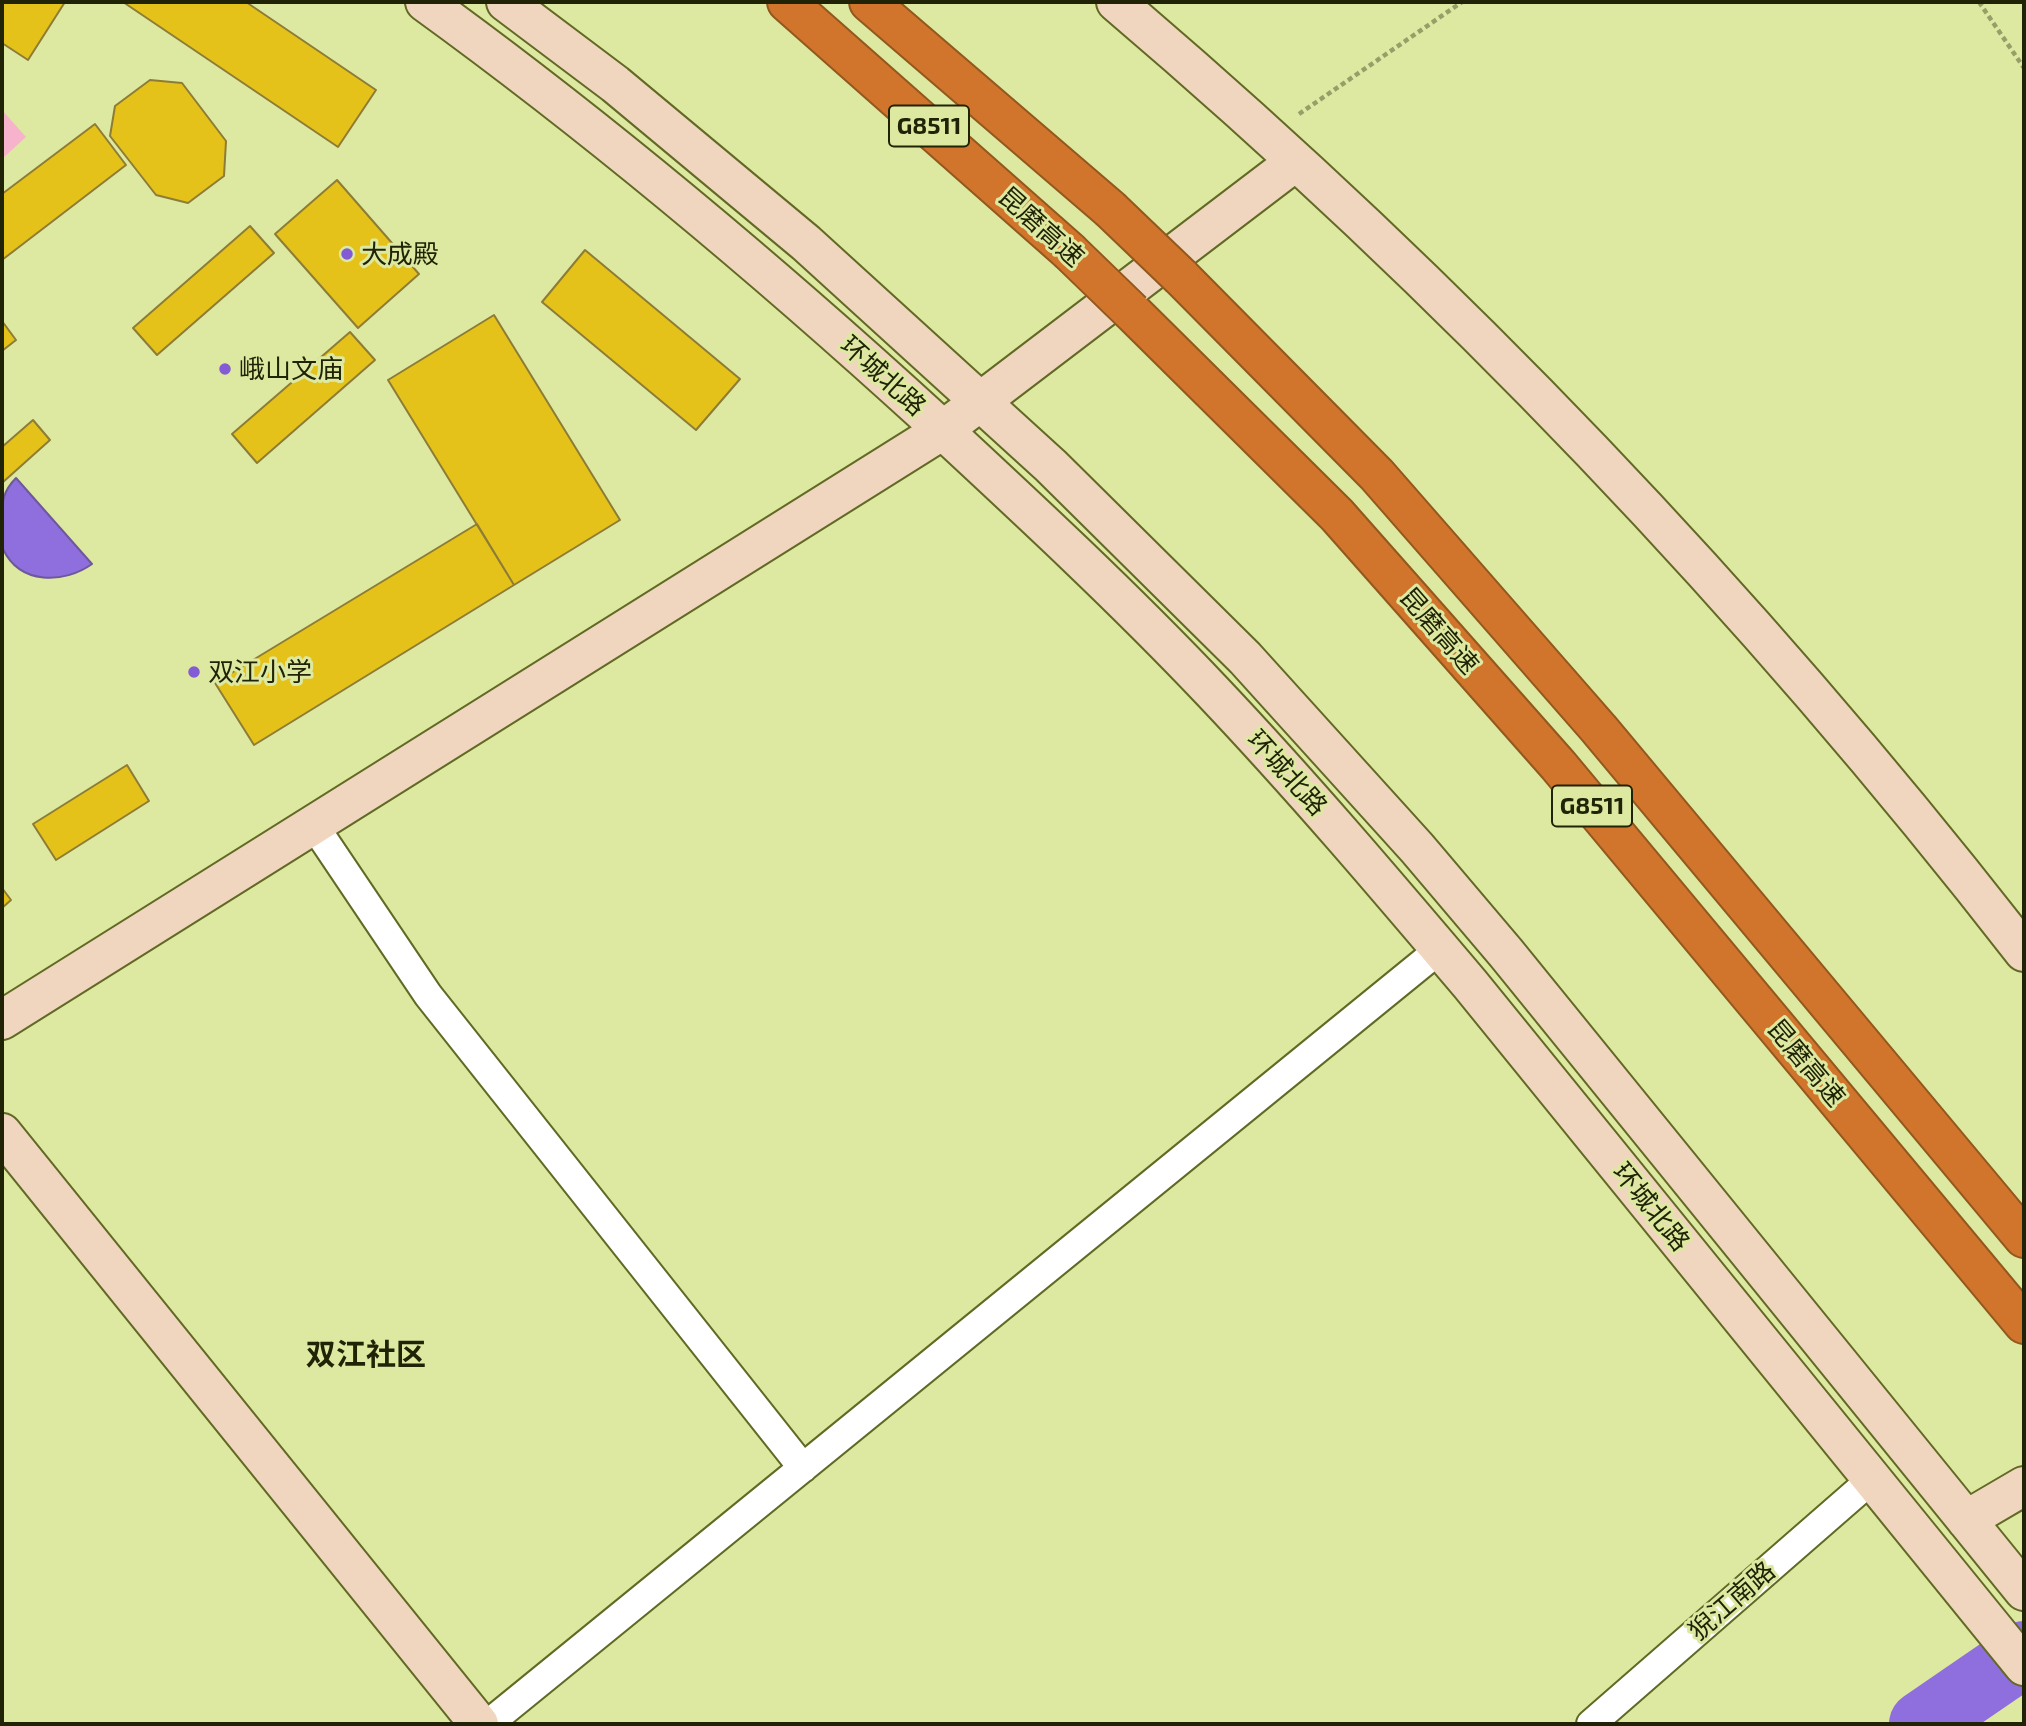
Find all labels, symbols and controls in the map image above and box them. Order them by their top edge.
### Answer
road number: G8511 [889,106,969,146]
street label: 昆磨高速 [992,181,1090,273]
place label: 大成殿 [361,238,439,270]
marker: 大成殿 [339,246,355,262]
street label: 环城北路 [834,330,932,422]
place label: 峨山文庙 [239,353,343,385]
marker: 峨山文庙 [217,361,233,377]
street label: 昆磨高速 [1393,582,1485,680]
place label: 双江小学 [208,656,312,688]
marker: 双江小学 [186,664,202,680]
street label: 环城北路 [1241,724,1333,822]
road number: G8511 [1552,786,1632,826]
street label: 昆磨高速 [1761,1013,1851,1113]
street label: 环城北路 [1606,1157,1696,1257]
district label: 双江社区 [306,1337,426,1373]
street label: 猊江南路 [1683,1555,1781,1647]

